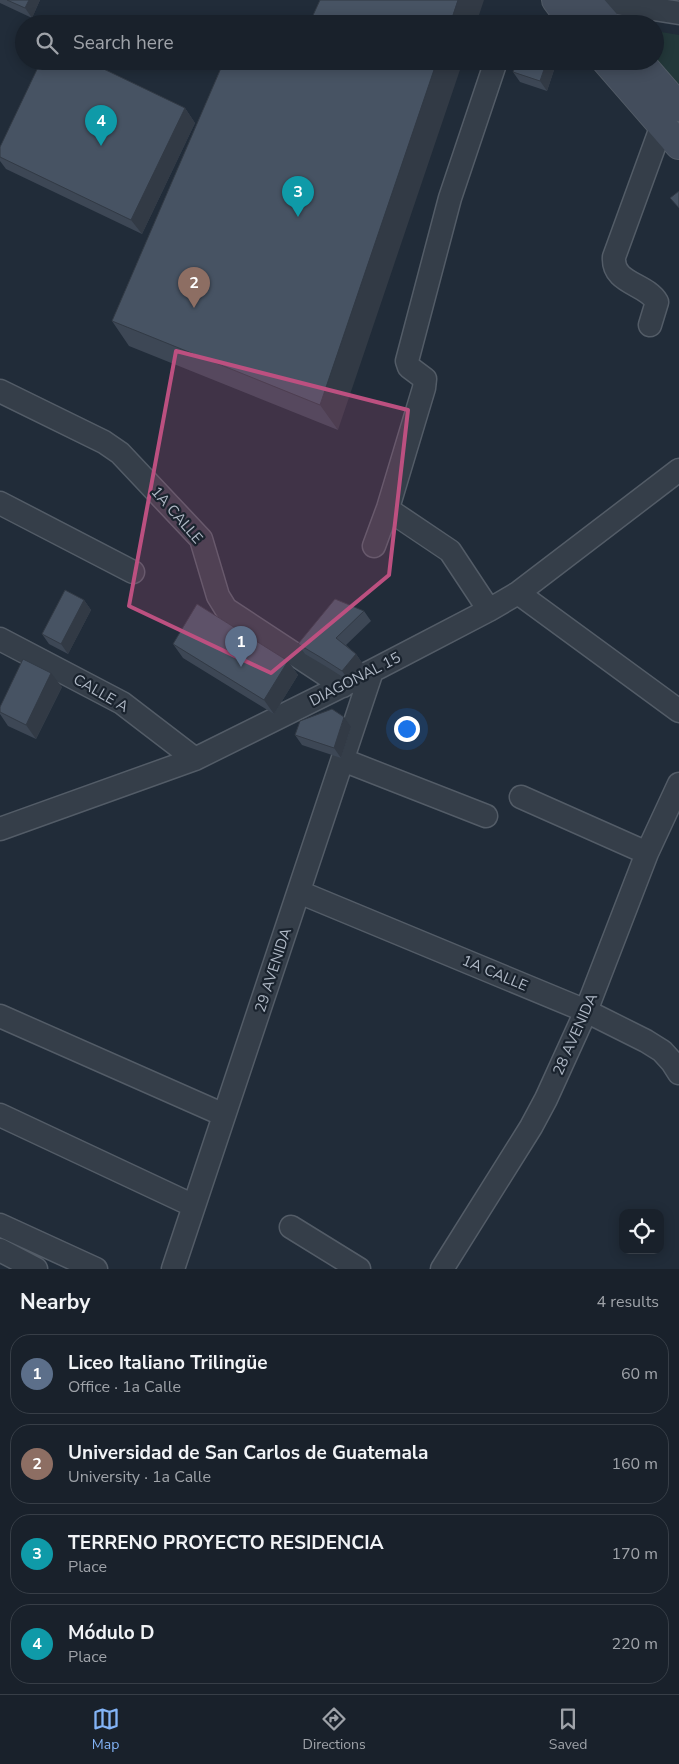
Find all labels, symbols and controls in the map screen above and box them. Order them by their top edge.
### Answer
search box [15,15,664,70]
icon: search [33,29,61,57]
text: Search here [73,30,174,56]
pin: 4 [85,105,117,146]
pin: 3 [282,176,314,217]
pin: 2 [178,267,210,308]
street label: 1A CALLE [147,482,207,548]
pin: 1 [225,626,257,667]
street label: DIAGONAL 15 [306,647,404,711]
street label: CALLE A [70,669,132,717]
your location [394,716,420,742]
street label: 29 AVENIDA [250,925,296,1015]
street label: 1A CALLE [459,950,531,996]
street label: 28 AVENIDA [548,990,602,1078]
map controls [619,1209,664,1254]
button: locate [619,1209,664,1254]
text: Nearby [20,1288,90,1316]
text: 4 results [597,1291,659,1313]
text: Liceo Italiano Trilingüe [68,1350,268,1376]
text: 1 [32,1363,42,1385]
text: 60 m [621,1363,658,1385]
text: Office · 1a Calle [68,1376,181,1398]
text: Universidad de San Carlos de Guatemala [68,1440,428,1466]
text: 2 [32,1453,42,1475]
text: 160 m [611,1453,658,1475]
text: University · 1a Calle [68,1466,211,1488]
text: TERRENO PROYECTO RESIDENCIA [68,1530,384,1556]
text: 3 [32,1543,42,1565]
text: 170 m [611,1543,658,1565]
text: Place [68,1556,107,1578]
text: Módulo D [68,1620,154,1646]
text: 4 [32,1633,42,1655]
text: 220 m [611,1633,658,1655]
text: Place [68,1646,107,1668]
tab: Map [92,1705,120,1754]
tab: Directions [303,1705,366,1754]
tab: Saved [549,1705,587,1754]

